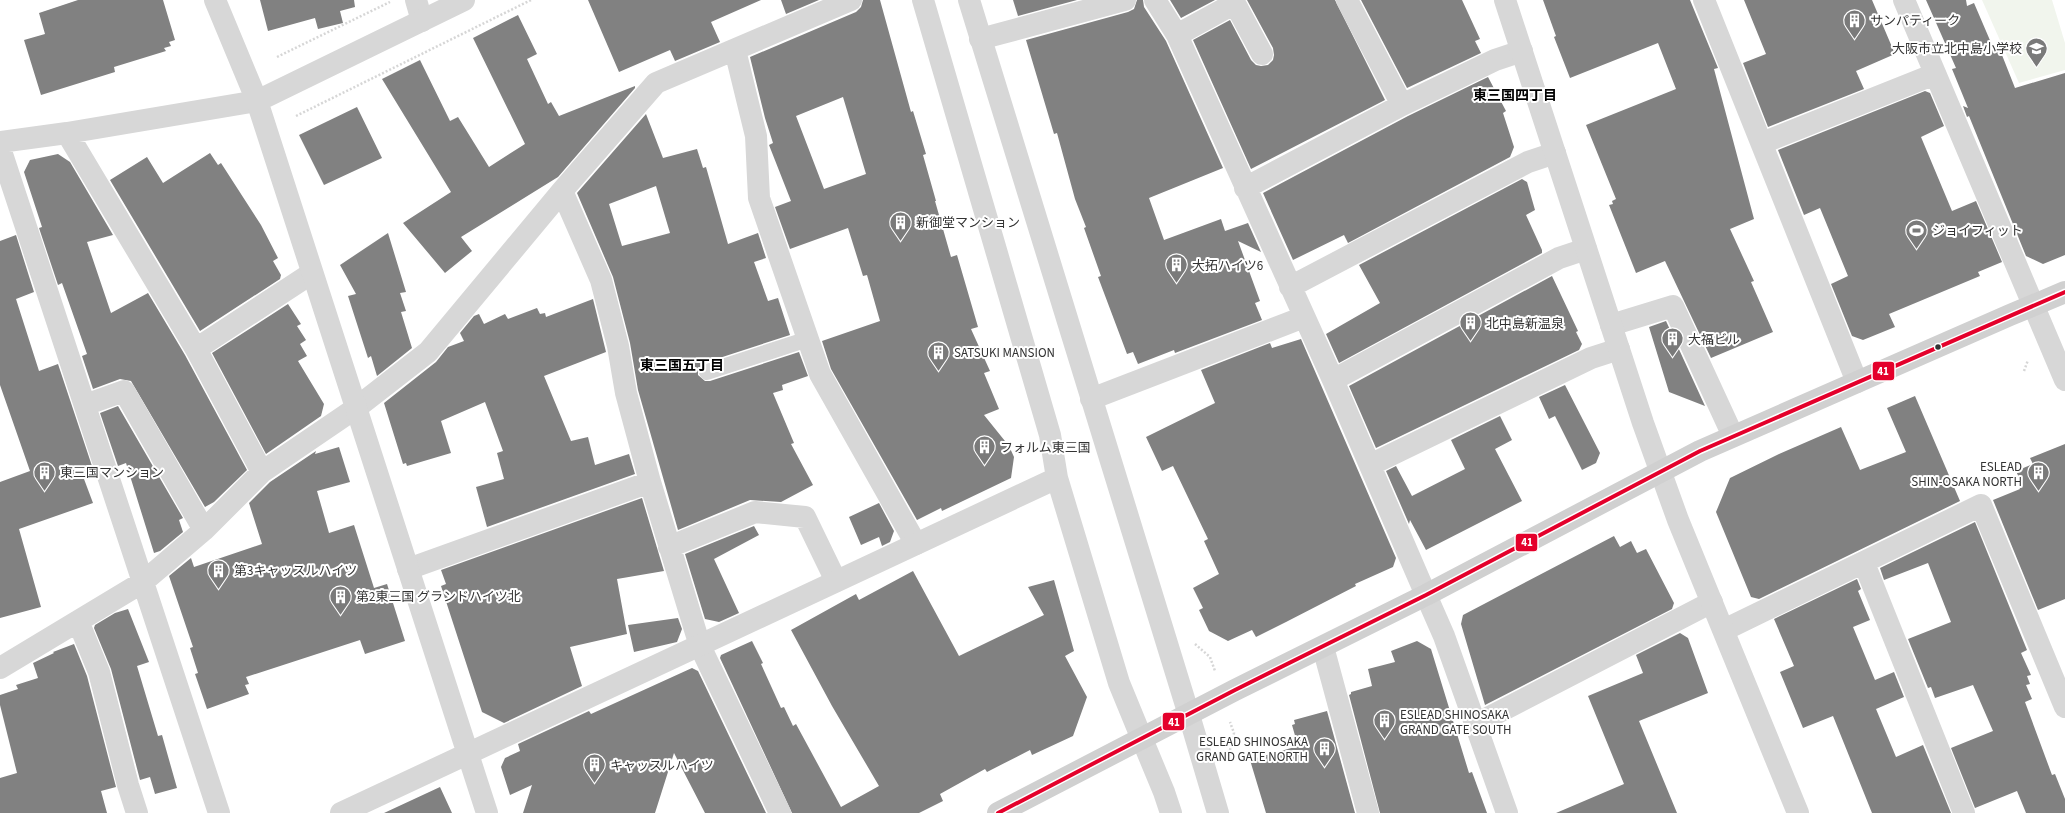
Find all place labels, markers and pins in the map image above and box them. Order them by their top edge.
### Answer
building icon: サンパティーク [1842,7,1868,40]
place label: サンパティーク [1870,12,1960,30]
school or university icon: 大阪市立北中島小学校 [2024,35,2050,68]
place label: 大阪市立北中島小学校 [1892,40,2022,58]
building icon: 新御堂マンション [887,209,913,242]
place label: 新御堂マンション [916,214,1020,232]
sports icon: ジョイフィット [1904,217,1930,250]
place label: ジョイフィット [1932,222,2023,240]
building icon: 大拓ハイツ6 [1164,252,1190,285]
place label: 大拓ハイツ6 [1192,257,1263,275]
building icon: 北中島新温泉 [1457,310,1483,343]
place label: 北中島新温泉 [1486,315,1564,333]
building icon: 大福ビル [1660,326,1686,359]
place label: 大福ビル [1688,331,1740,349]
building icon: SATSUKI MANSION [925,339,951,372]
unlabelled marker [1933,342,1943,352]
place label: SATSUKI MANSION [954,344,1055,362]
building icon: フォルム東三国 [971,434,997,467]
place label: フォルム東三国 [1000,439,1091,457]
place label: ESLEAD SHIN-OSAKA NORTH [1911,458,2022,491]
building icon: 東三国マンション [31,459,57,492]
building icon: ESLEAD SHIN-OSAKA NORTH [2025,460,2051,493]
place label: 東三国マンション [60,464,164,482]
building icon: 第3キャッスルハイツ [205,557,231,590]
place label: 第3キャッスルハイツ [234,562,357,580]
building icon: 第2東三国 グランドハイツ北 [328,583,354,616]
place label: 第2東三国 グランドハイツ北 [356,588,521,606]
place label: ESLEAD SHINOSAKA GRAND GATE SOUTH [1400,706,1512,739]
building icon: ESLEAD SHINOSAKA GRAND GATE SOUTH [1372,708,1398,741]
place label: ESLEAD SHINOSAKA GRAND GATE NORTH [1196,733,1309,766]
building icon: ESLEAD SHINOSAKA GRAND GATE NORTH [1311,735,1337,768]
building icon: キャッスルハイツ [582,752,608,785]
place label: キャッスルハイツ [610,757,714,775]

